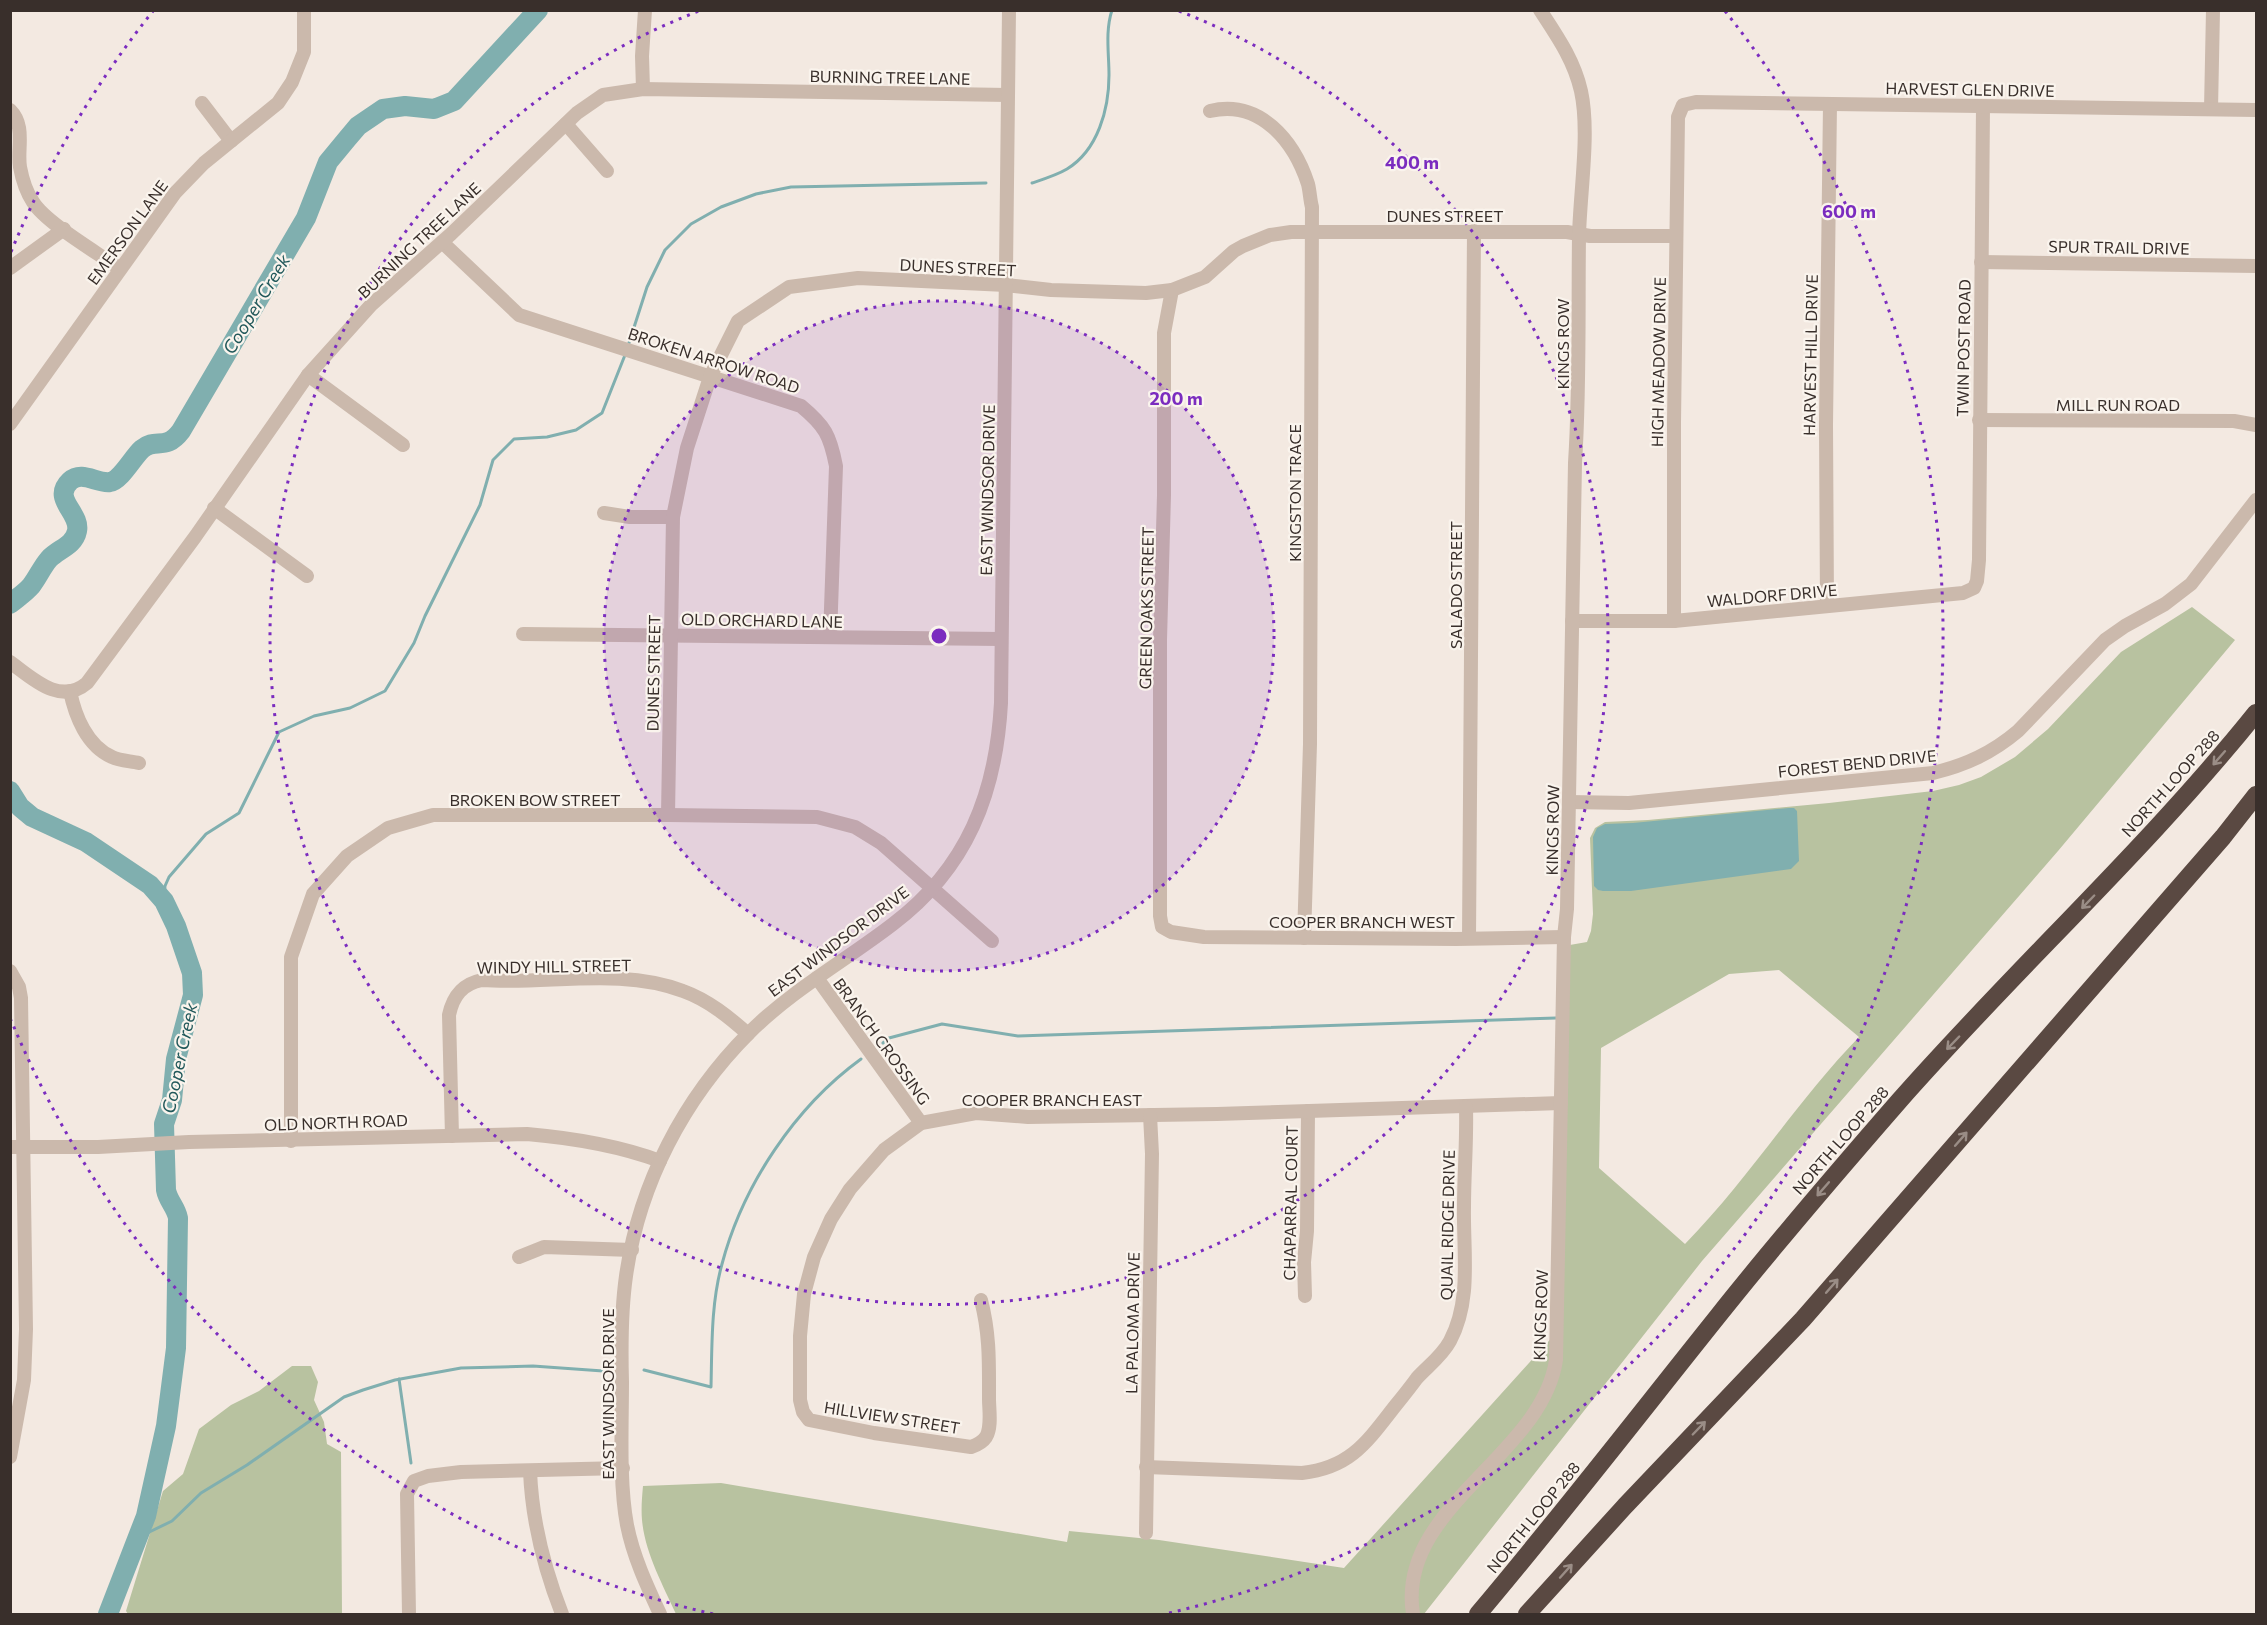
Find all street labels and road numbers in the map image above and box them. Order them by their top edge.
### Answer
street label: BURNING TREE LANE [809,66,971,88]
street label: HARVEST GLEN DRIVE [1885,78,2055,100]
street label: EMERSON LANE [83,176,171,288]
street label: BURNING TREE LANE [354,178,484,302]
street label: DUNES STREET [1387,206,1503,225]
street label: SPUR TRAIL DRIVE [2048,236,2190,258]
street label: DUNES STREET [899,254,1017,280]
street label: HARVEST HILL DRIVE [1799,274,1821,436]
street label: HIGH MEADOW DRIVE [1647,277,1669,447]
street label: TWIN POST ROAD [1952,279,1974,417]
street label: KINGS ROW [1553,299,1572,389]
street label: BROKEN ARROW ROAD [626,323,802,397]
street label: MILL RUN ROAD [2056,395,2180,414]
street label: EAST WINDSOR DRIVE [976,404,998,576]
street label: KINGSTON TRACE [1285,424,1304,562]
street label: SALADO STREET [1446,521,1465,649]
street label: GREEN OAKS STREET [1135,526,1157,690]
street label: WALDORF DRIVE [1706,580,1838,610]
street label: OLD ORCHARD LANE [681,609,843,631]
street label: DUNES STREET [642,614,664,732]
street label: NORTH LOOP 288 [2117,726,2223,840]
street label: FOREST BEND DRIVE [1777,745,1937,781]
street label: KINGS ROW [1542,784,1562,876]
street label: BROKEN BOW STREET [449,790,621,809]
street label: EAST WINDSOR DRIVE [764,882,912,1000]
street label: COOPER BRANCH WEST [1269,912,1455,931]
street label: WINDY HILL STREET [476,955,632,977]
street label: BRANCH CROSSING [830,974,934,1108]
street label: NORTH LOOP 288 [1788,1082,1892,1198]
street label: COOPER BRANCH EAST [962,1090,1142,1109]
street label: OLD NORTH ROAD [264,1110,408,1134]
street label: CHAPARRAL COURT [1279,1125,1301,1281]
street label: QUAIL RIDGE DRIVE [1436,1149,1458,1301]
street label: LA PALOMA DRIVE [1121,1252,1143,1394]
street label: KINGS ROW [1529,1269,1551,1361]
street label: EAST WINDSOR DRIVE [598,1308,617,1480]
street label: HILLVIEW STREET [823,1397,961,1437]
street label: NORTH LOOP 288 [1482,1458,1584,1576]

